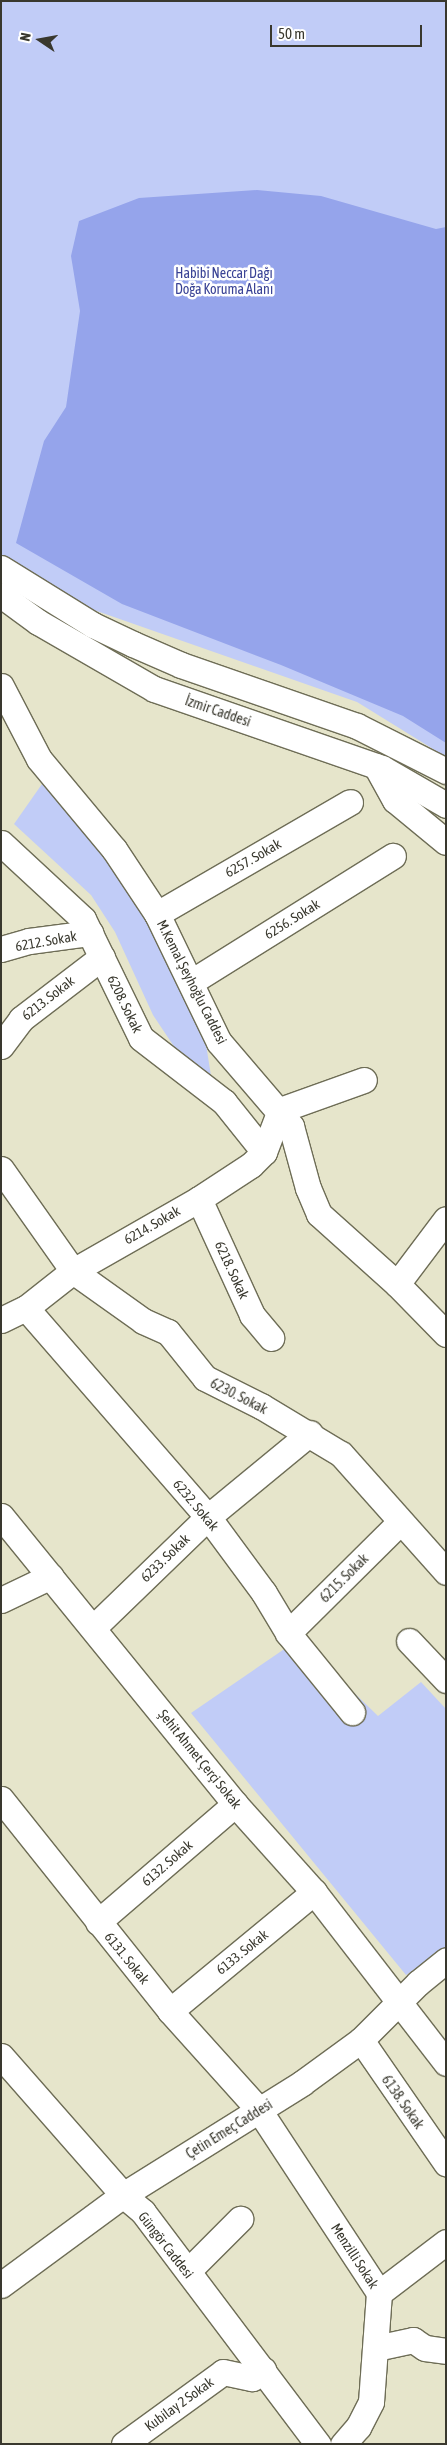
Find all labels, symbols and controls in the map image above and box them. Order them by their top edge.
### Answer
north arrow [15,15,65,65]
scale bar [272,15,424,47]
text: 50 m [278,25,305,42]
text: N [17,31,34,43]
park label: Habibi Neccar Dağı Doğa Koruma Alanı [175,265,273,298]
street label: İzmir Caddesi [183,692,253,730]
street label: 6257. Sokak [222,835,284,881]
street label: 6256. Sokak [261,895,323,943]
street label: M.Kemal Şeyhoğlu Caddesi [153,917,231,1047]
street label: 6212. Sokak [14,927,78,955]
street label: 6213. Sokak [18,972,78,1024]
street label: 6208. Sokak [104,972,146,1036]
street label: 6214. Sokak [121,1202,183,1248]
street label: 6218. Sokak [211,1238,253,1302]
street label: 6230. Sokak [208,1374,270,1418]
street label: 6232. Sokak [170,1476,222,1534]
street label: 6233. Sokak [137,1530,193,1586]
street label: 6215. Sokak [316,1550,372,1606]
street label: Şehit Ahmet Çerçi Sokak [155,1706,245,1812]
street label: 6132. Sokak [138,1836,196,1890]
street label: 6133. Sokak [213,1926,271,1978]
street label: 6131. Sokak [101,1929,153,1987]
street label: 6138. Sokak [378,2072,428,2132]
street label: Çetin Emeç Caddesi [183,2096,275,2162]
street label: Güngör Caddesi [135,2208,197,2282]
street label: Menzilli Sokak [328,2220,382,2292]
street label: Kubilay 2 Sokak [141,2373,217,2435]

